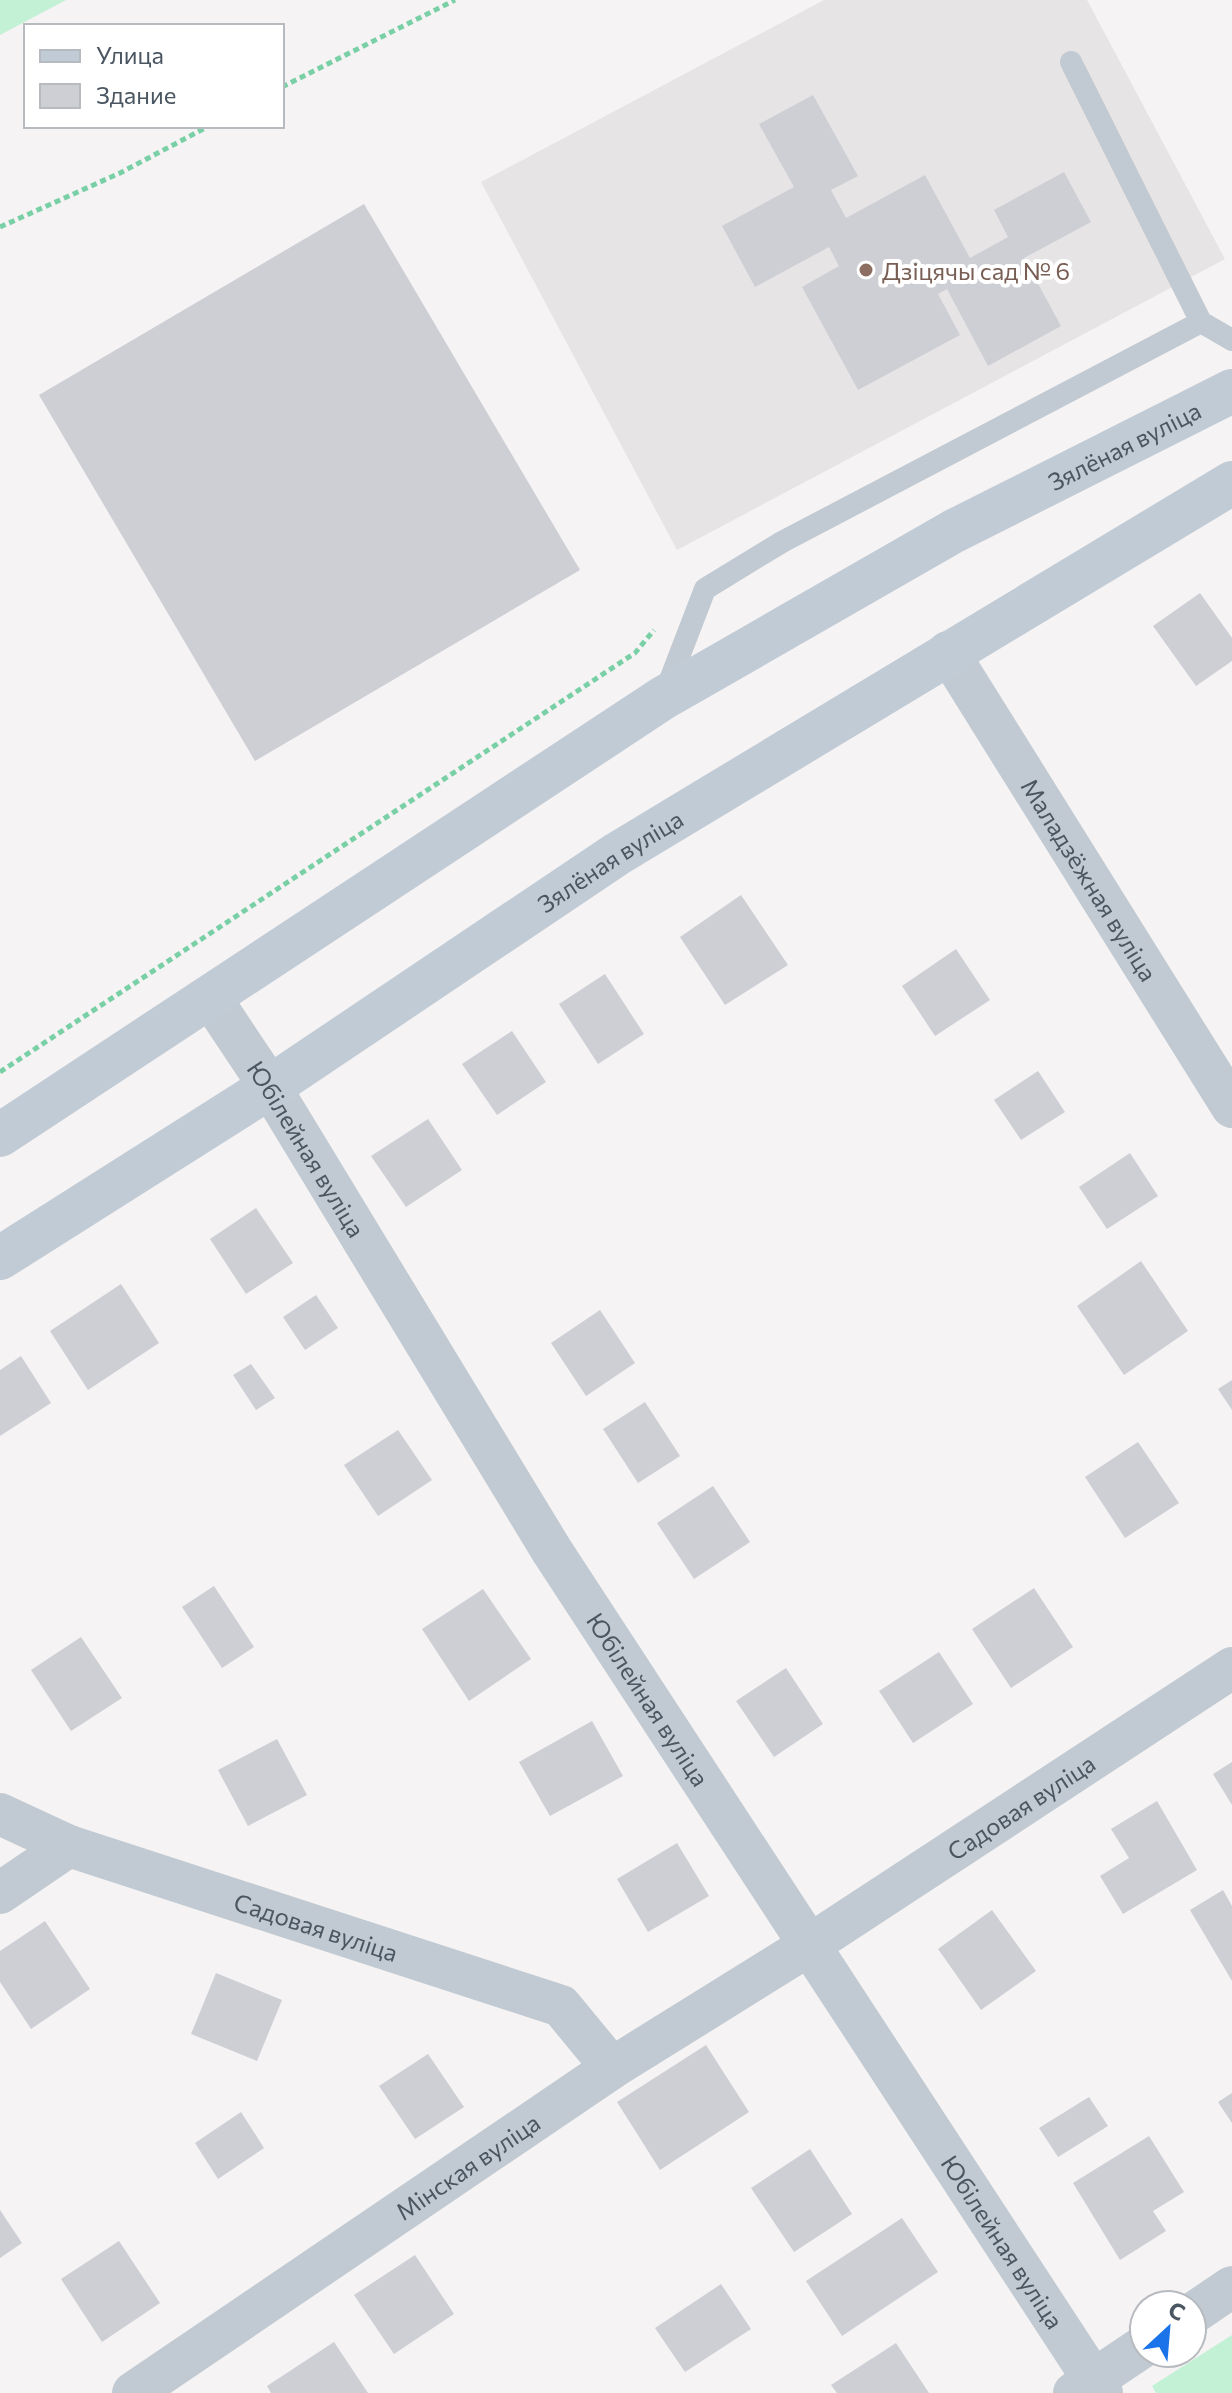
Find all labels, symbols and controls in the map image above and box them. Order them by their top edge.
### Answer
legend [24,24,284,128]
text: Улица [96,40,164,69]
text: Здание [96,80,176,109]
place label: Дзіцячы сад № 6 [882,256,1070,285]
marker: Дзіцячы сад № 6 [857,261,875,279]
street label: Зялёная вуліца [1043,395,1205,496]
street label: Маладзёжная вуліца [1016,773,1164,986]
street label: Зялёная вуліца [532,803,688,918]
street label: Юбілейная вуліца [242,1055,372,1242]
street label: Юбілейная вуліца [582,1607,716,1791]
street label: Садовая вуліца [941,1748,1100,1865]
street label: Садовая вуліца [231,1886,402,1967]
street label: Мінская вуліца [390,2107,545,2225]
street label: Юбілейная вуліца [936,2149,1070,2334]
north arrow [1128,2289,1208,2369]
text: С [1164,2295,1190,2326]

